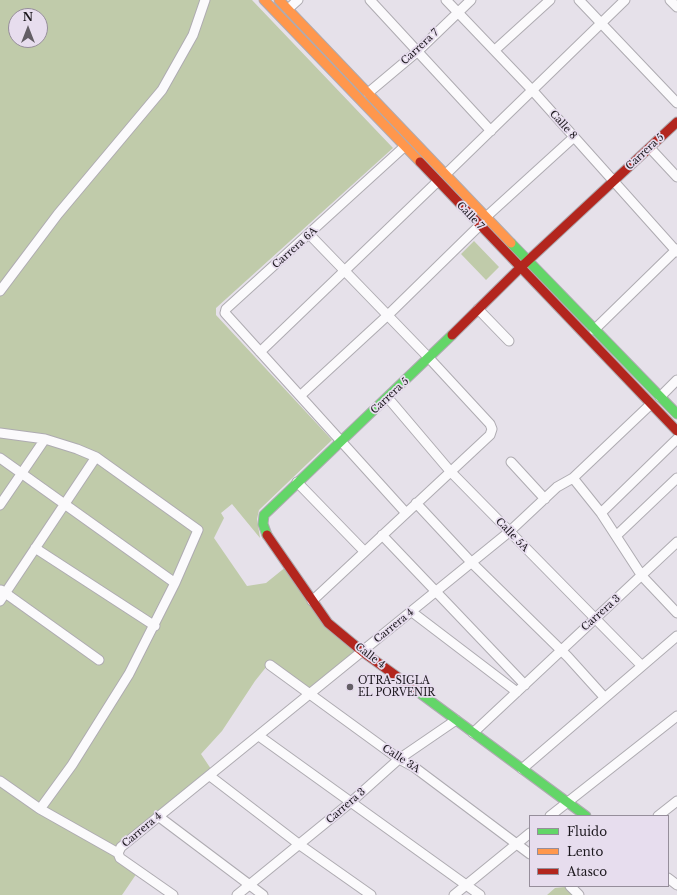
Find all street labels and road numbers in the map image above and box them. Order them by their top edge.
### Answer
street label: Carrera 7 [399,27,441,67]
street label: Calle 8 [547,108,579,142]
street label: Carrera 5 [624,131,666,173]
street label: Calle 7 [454,200,486,232]
street label: Carrera 6A [270,225,320,271]
street label: Carrera 5 [369,375,411,417]
street label: Calle 5A [493,516,531,554]
street label: Carrera 3 [579,592,623,634]
street label: Carrera 4 [372,606,416,646]
street label: Calle 4 [353,641,387,671]
street label: Calle 3A [380,742,422,776]
street label: Carrera 3 [324,786,368,826]
street label: Carrera 4 [120,810,164,850]

